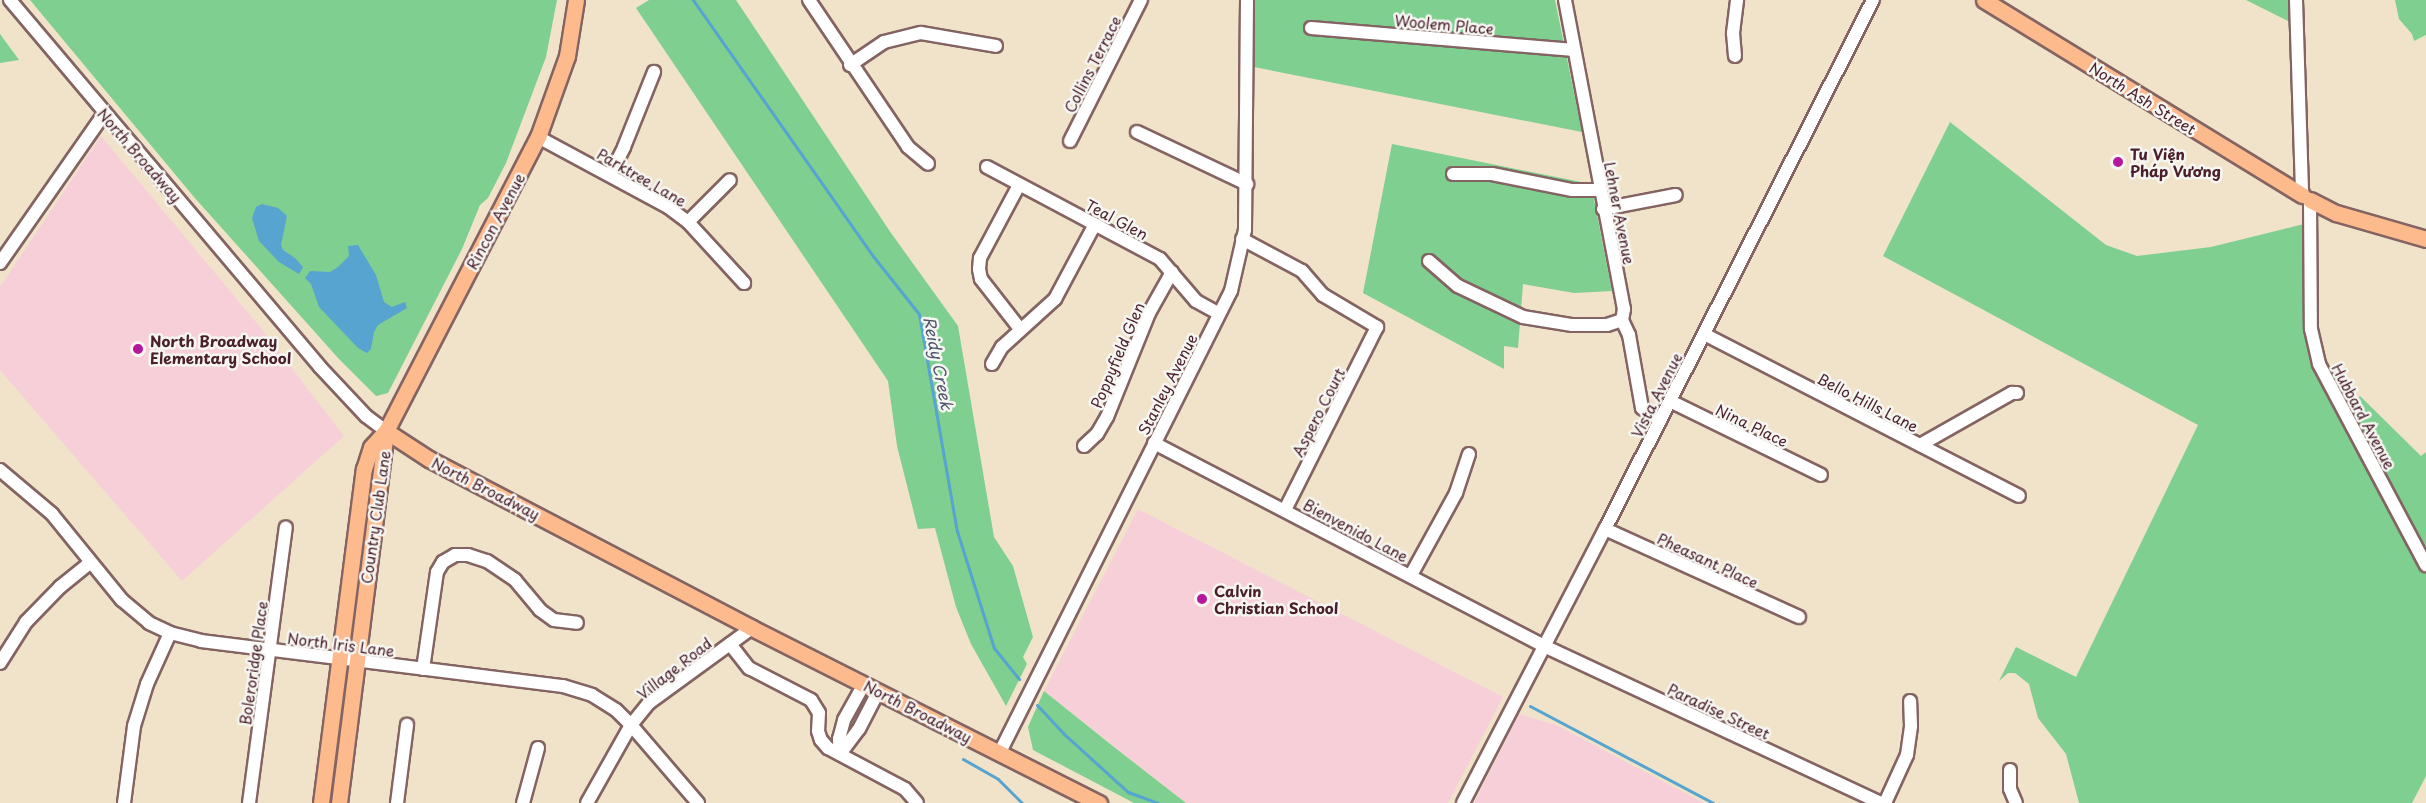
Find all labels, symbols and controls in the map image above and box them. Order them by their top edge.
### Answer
street label: Woolem Place [1393,11,1495,37]
street label: Collins Terrace [1060,12,1124,116]
street label: North Ash Street [2086,58,2200,138]
street label: North Broadway [94,104,186,206]
street label: Parktree Lane [594,144,690,210]
place label: Tu Viện Pháp Vương [2130,144,2221,179]
marker: Tu Viện Pháp Vương [2111,155,2125,169]
street label: Lehner Avenue [1601,160,1639,266]
street label: Rincon Avenue [462,170,528,272]
street label: Teal Glen [1082,195,1152,243]
street label: Poppyfield Glen [1086,299,1148,411]
water label: Reidy Creek [921,315,957,411]
street label: Stanley Avenue [1134,330,1200,438]
place label: North Broadway Elementary School [150,331,291,366]
marker: North Broadway Elementary School [131,342,145,356]
street label: Vista Avenue [1627,350,1685,440]
street label: Hubbard Avenue [2328,359,2400,473]
street label: Aspero Court [1288,365,1348,459]
street label: Bello Hills Lane [1814,369,1922,435]
street label: Nina Place [1713,400,1791,450]
street label: Country Club Lane [357,449,393,585]
street label: North Broadway [428,453,544,523]
street label: Bienvenido Lane [1300,495,1412,565]
street label: Pheasant Place [1655,529,1761,591]
place label: Calvin Christian School [1214,581,1339,616]
marker: Calvin Christian School [1195,592,1209,606]
street label: Boleroridge Place [235,600,271,726]
street label: North Iris Lane [286,628,396,660]
street label: Village Road [633,633,715,703]
street label: North Broadway [860,676,976,746]
street label: Paradise Street [1665,680,1773,742]

